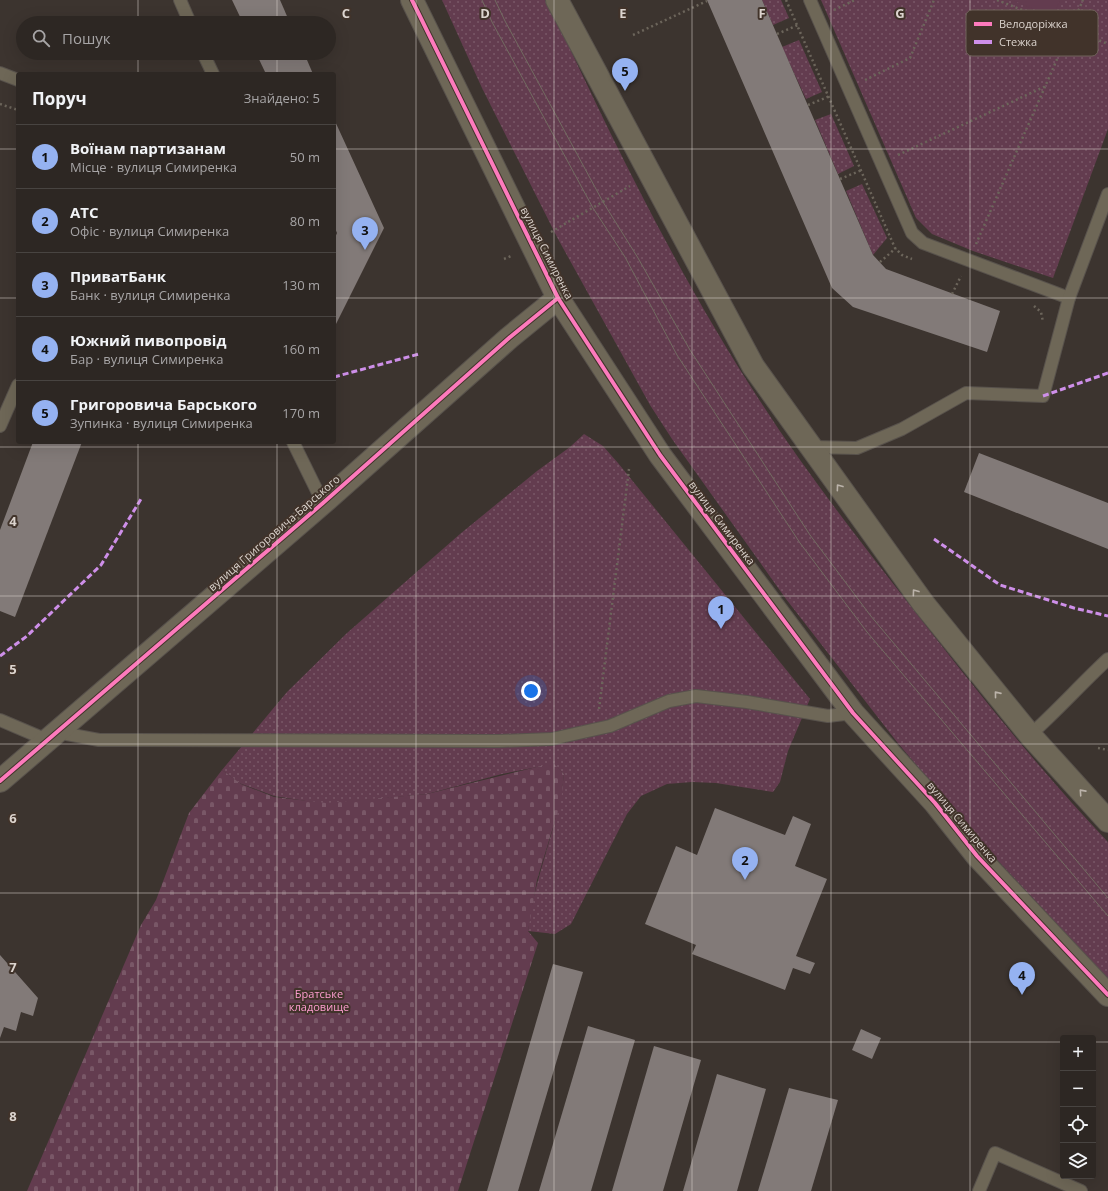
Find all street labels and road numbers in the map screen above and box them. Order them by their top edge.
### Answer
street label: вулиця Симиренка [518,204,577,301]
street label: вулиця Григоровича-Барського [205,471,343,594]
street label: вулиця Симиренка [686,478,759,568]
street label: вулиця Симиренка [924,778,1001,865]

